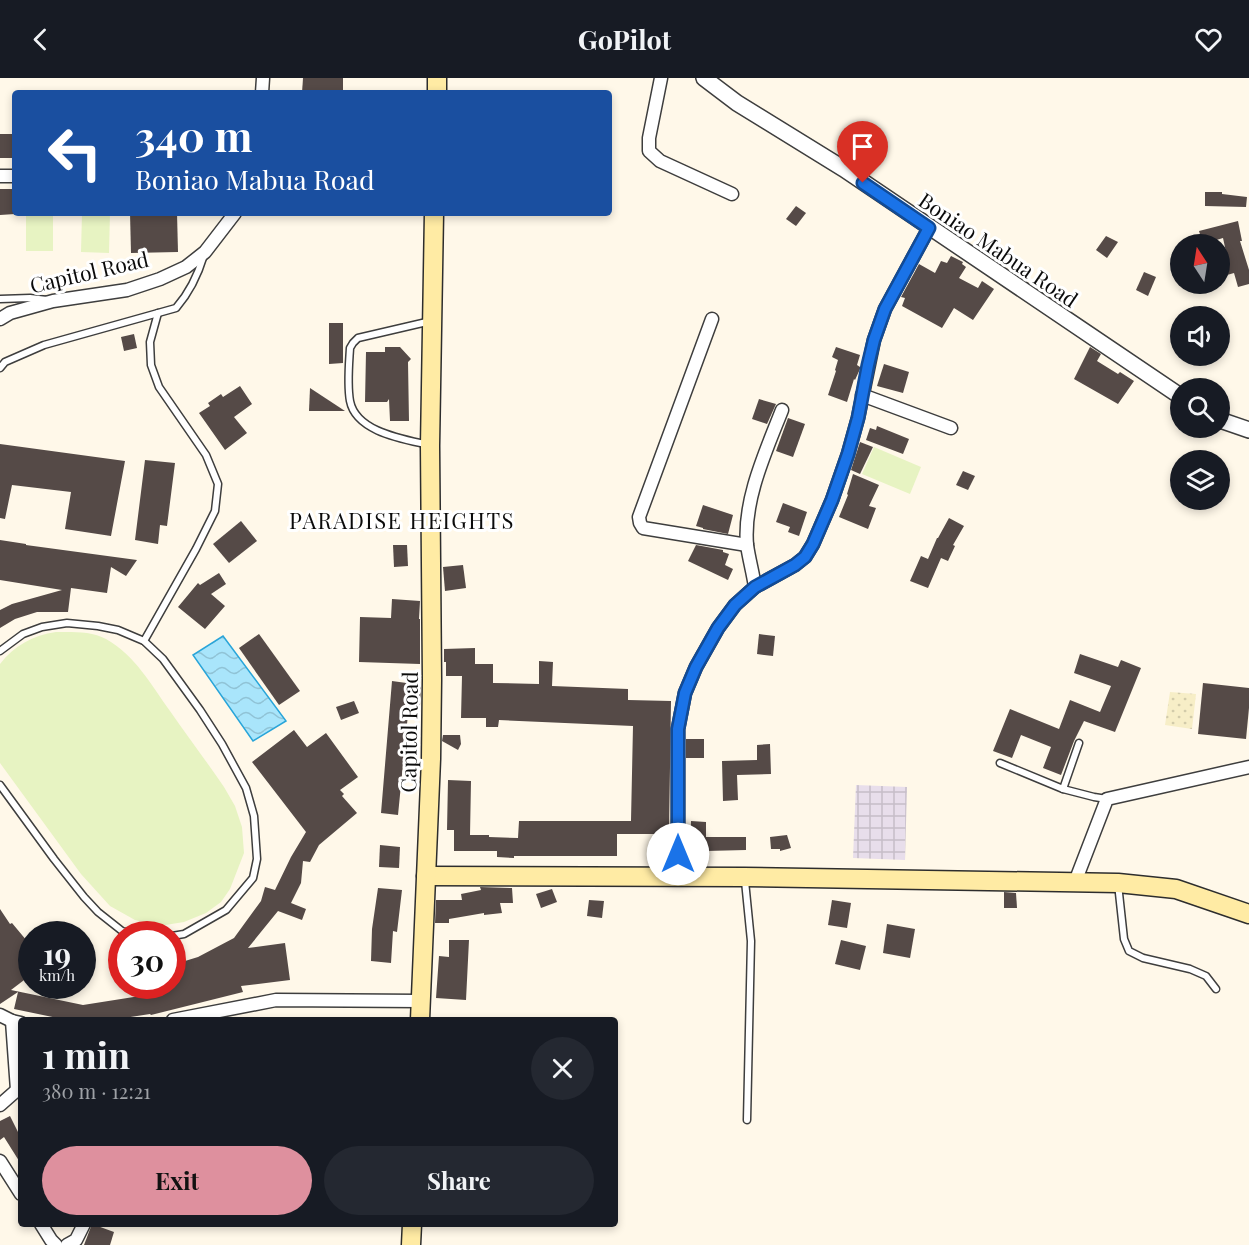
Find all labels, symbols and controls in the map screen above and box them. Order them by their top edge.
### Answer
text: GoPilot [578,21,671,57]
icon: back [24,23,57,56]
icon: heart [1192,23,1225,56]
text: 340 m [135,107,253,163]
icon: left [36,114,114,192]
pin [837,121,888,183]
icon: arrive [846,130,879,163]
text: Boniao Mabua Road [135,161,375,197]
street label: Boniao Mabua Road [914,185,1084,313]
north arrow [1170,234,1230,294]
map controls [1170,234,1230,510]
street label: Capitol Road [27,244,151,298]
button: sound [1170,306,1230,366]
button: search [1170,378,1230,438]
button: layers [1170,450,1230,510]
district label: PARADISE HEIGHTS [289,505,515,535]
street label: Capitol Road [393,671,423,793]
position arrow [646,822,710,886]
speed limit sign: 30 [108,921,186,999]
text: 19 [43,933,71,973]
text: km/h [39,965,75,985]
text: 1 min [42,1030,130,1078]
button: close [531,1037,594,1100]
text: 380 m · 12:21 [42,1077,151,1104]
button: Exit [42,1146,312,1215]
button: Share [324,1146,594,1215]

